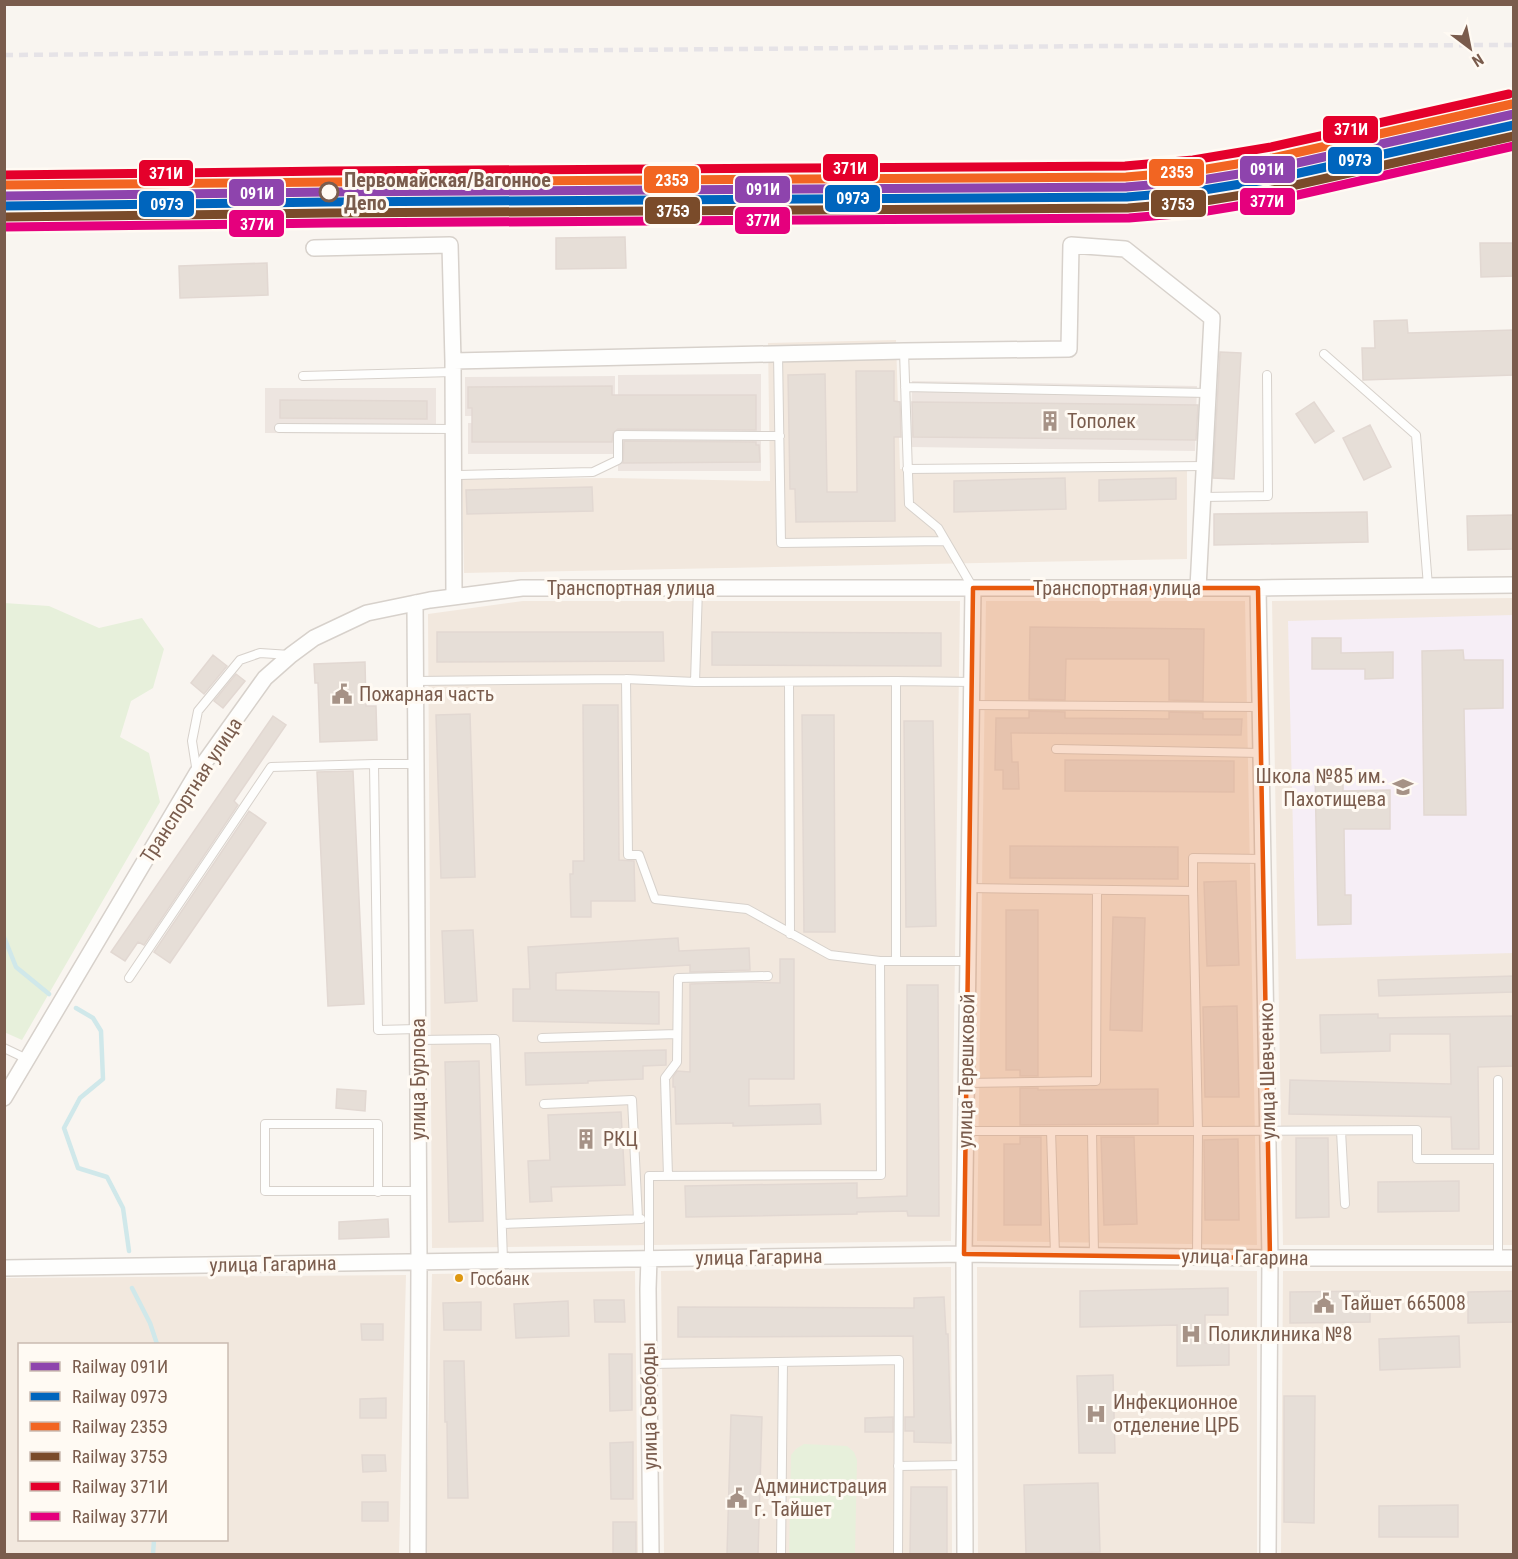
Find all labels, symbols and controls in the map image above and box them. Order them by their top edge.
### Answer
north arrow [1440,18,1500,78]
text: N [1468,50,1487,71]
line badge: 371И [1322,115,1379,144]
text: 371И [1334,120,1368,139]
line badge: 097Э [1327,146,1383,175]
text: 097Э [1338,151,1372,170]
line badge: 371И [822,153,879,182]
line badge: 091И [1239,155,1296,184]
line badge: 235Э [1148,158,1205,187]
line badge: 371И [138,159,194,187]
text: 371И [833,159,867,178]
text: 091И [1250,160,1284,179]
text: 235Э [1160,163,1194,182]
text: 371И [149,164,183,183]
line badge: 235Э [643,165,700,194]
place label: Первомайская/Вагонное Депо [344,168,551,215]
text: 235Э [655,171,689,190]
line badge: 091И [734,175,791,204]
line badge: 091И [228,178,285,207]
text: 091И [746,180,780,199]
marker: Первомайская/Вагонное Депо [319,182,339,202]
text: 091И [240,184,274,203]
line badge: 097Э [824,184,881,213]
line badge: 377И [1239,187,1296,216]
text: 097Э [836,189,870,208]
line badge: 375Э [1150,189,1207,218]
line badge: 097Э [138,190,195,218]
text: 377И [1250,192,1284,211]
text: 097Э [150,195,184,214]
text: 375Э [1161,195,1195,214]
line badge: 375Э [644,196,701,225]
text: 375Э [656,202,690,221]
line badge: 377И [734,206,791,235]
line badge: 377И [228,209,285,238]
text: 377И [746,211,780,230]
text: 377И [240,215,274,234]
building icon: Тополек [1038,409,1062,433]
place label: Тополек [1067,409,1136,433]
street label: Транспортная улица [547,576,715,600]
street label: Транспортная улица [1033,576,1201,600]
public building icon: Пожарная часть [330,682,354,706]
place label: Пожарная часть [359,682,494,706]
street label: Транспортная улица [135,713,247,867]
place label: Школа №85 им. Пахотищева [1256,764,1386,811]
school or university icon: Школа №85 им. Пахотищева [1391,775,1415,799]
street label: улица Терешковой [953,994,979,1148]
street label: улица Шевченко [1254,1002,1280,1140]
street label: улица Бурлова [406,1018,430,1140]
building icon: РКЦ [574,1127,598,1151]
place label: РКЦ [603,1127,638,1151]
street label: улица Гагарина [695,1244,823,1270]
street label: улица Гагарина [1181,1244,1309,1270]
street label: улица Гагарина [209,1251,337,1277]
place label: Госбанк [470,1268,530,1289]
marker: Госбанк [453,1272,465,1284]
public building icon: Тайшет 665008 [1312,1291,1336,1315]
place label: Тайшет 665008 [1341,1291,1466,1315]
hospital icon: Поликлиника №8 [1179,1322,1203,1346]
place label: Поликлиника №8 [1208,1322,1352,1346]
street label: улица Свободы [636,1342,662,1470]
legend [18,1343,228,1541]
text: Railway 091И [72,1356,168,1377]
text: Railway 097Э [72,1386,168,1407]
place label: Инфекционное отделение ЦРБ [1113,1390,1239,1437]
hospital icon: Инфекционное отделение ЦРБ [1084,1402,1108,1426]
text: Railway 235Э [72,1416,168,1437]
text: Railway 375Э [72,1446,168,1467]
place label: Администрация г. Тайшет [754,1474,887,1521]
text: Railway 371И [72,1476,168,1497]
public building icon: Администрация г. Тайшет [725,1486,749,1510]
text: Railway 377И [72,1506,168,1527]

